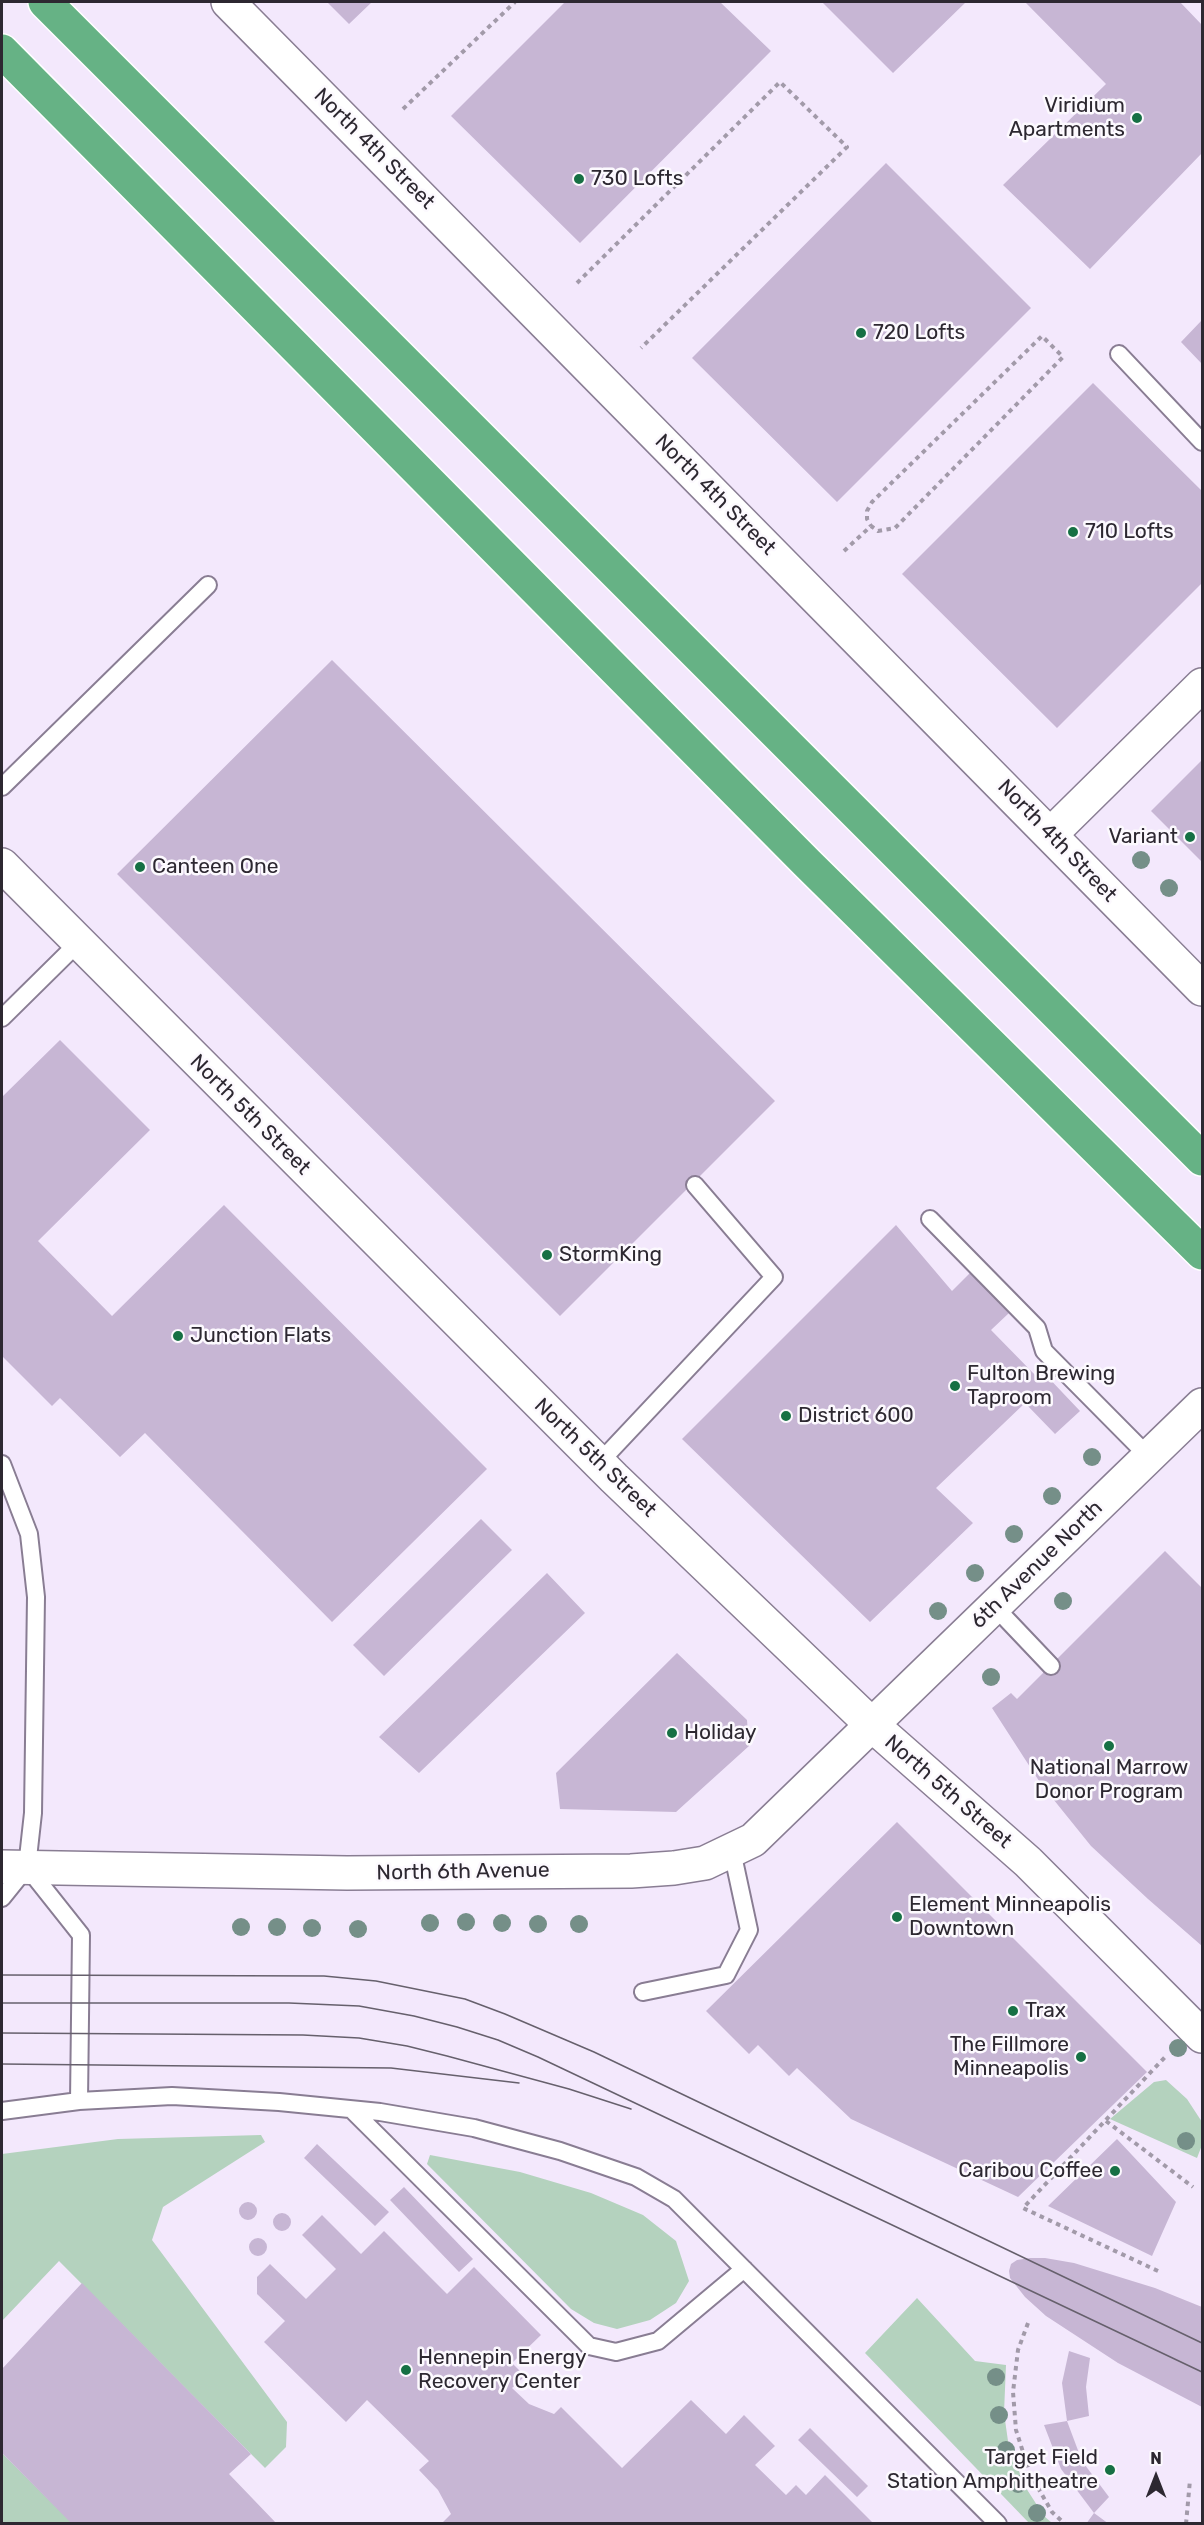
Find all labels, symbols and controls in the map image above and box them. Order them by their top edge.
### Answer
street label: North 4th Street [308,83,440,215]
place label: Viridium Apartments [1009,93,1125,143]
marker: Viridium Apartments [1130,111,1144,125]
place label: 730 Lofts [591,166,683,192]
marker: 730 Lofts [572,172,586,186]
place label: 720 Lofts [873,320,965,346]
marker: 720 Lofts [854,326,868,340]
street label: North 4th Street [649,429,781,561]
place label: 710 Lofts [1085,519,1174,545]
marker: 710 Lofts [1066,525,1080,539]
street label: North 4th Street [992,774,1122,908]
place label: Variant [1108,824,1178,850]
marker: Variant [1183,830,1197,844]
place label: Canteen One [152,854,278,880]
marker: Canteen One [133,860,147,874]
street label: North 5th Street [184,1049,316,1181]
place label: StormKing [559,1242,662,1268]
marker: StormKing [540,1248,554,1262]
place label: Junction Flats [190,1323,331,1349]
marker: Junction Flats [171,1329,185,1343]
place label: Fulton Brewing Taproom [967,1361,1115,1411]
marker: Fulton Brewing Taproom [948,1379,962,1393]
street label: North 5th Street [529,1393,661,1523]
place label: District 600 [798,1403,914,1429]
marker: District 600 [779,1409,793,1423]
street label: 6th Avenue North [966,1496,1108,1634]
place label: Holiday [684,1720,757,1746]
marker: Holiday [665,1726,679,1740]
street label: North 5th Street [879,1730,1017,1854]
marker: National Marrow Donor Program [1102,1739,1116,1753]
place label: National Marrow Donor Program [1030,1755,1188,1805]
street label: North 6th Avenue [376,1858,550,1886]
place label: Element Minneapolis Downtown [909,1892,1111,1942]
marker: Element Minneapolis Downtown [890,1910,904,1924]
place label: Trax [1025,1998,1066,2024]
marker: Trax [1006,2004,1020,2018]
place label: The Fillmore Minneapolis [950,2032,1069,2082]
marker: The Fillmore Minneapolis [1074,2050,1088,2064]
place label: Caribou Coffee [958,2158,1103,2184]
marker: Caribou Coffee [1108,2164,1122,2178]
place label: Hennepin Energy Recovery Center [418,2345,587,2395]
marker: Hennepin Energy Recovery Center [399,2363,413,2377]
place label: Target Field Station Amphitheatre [887,2445,1098,2495]
north arrow [1126,2447,1186,2507]
text: N [1150,2449,1162,2468]
marker: Target Field Station Amphitheatre [1103,2463,1117,2477]

